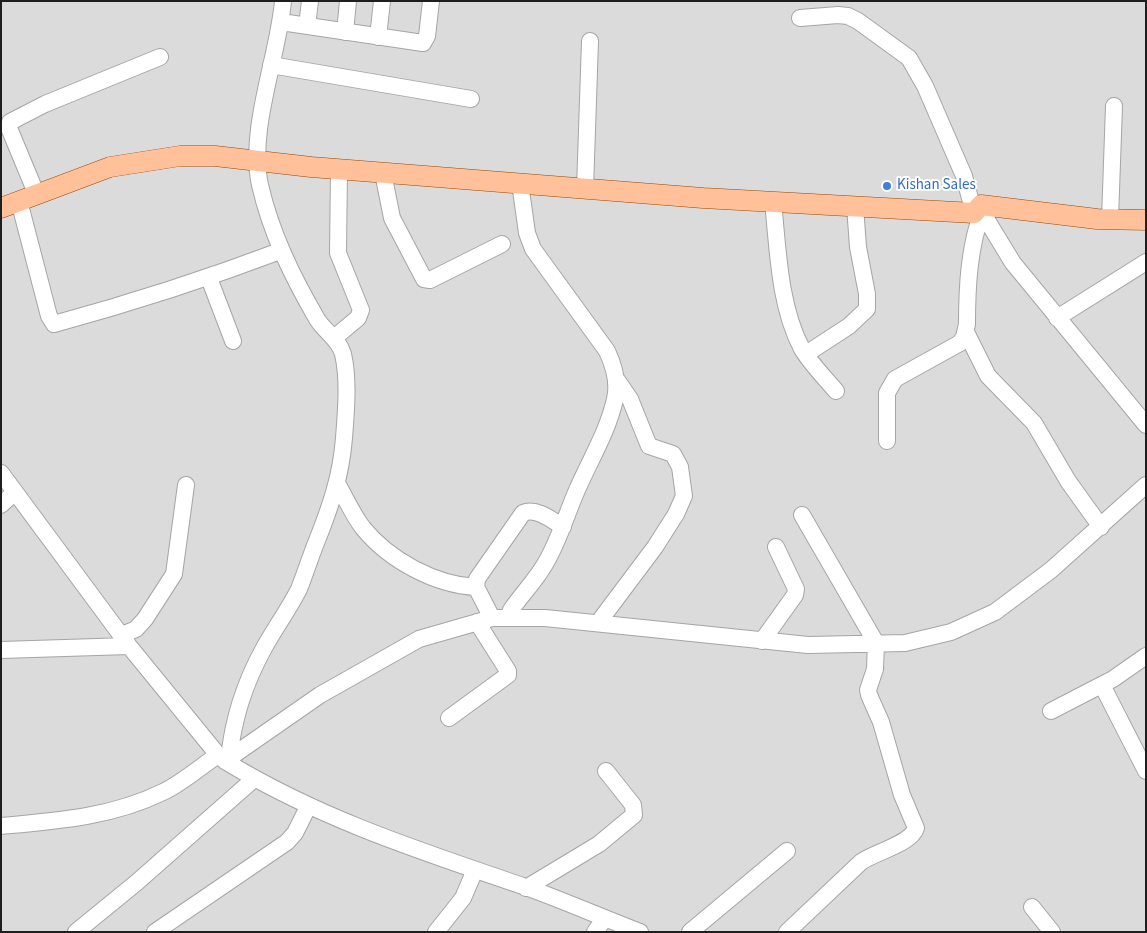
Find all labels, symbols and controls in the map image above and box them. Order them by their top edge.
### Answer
place label: Kishan Sales [897,177,976,195]
marker: Kishan Sales [881,180,893,192]

